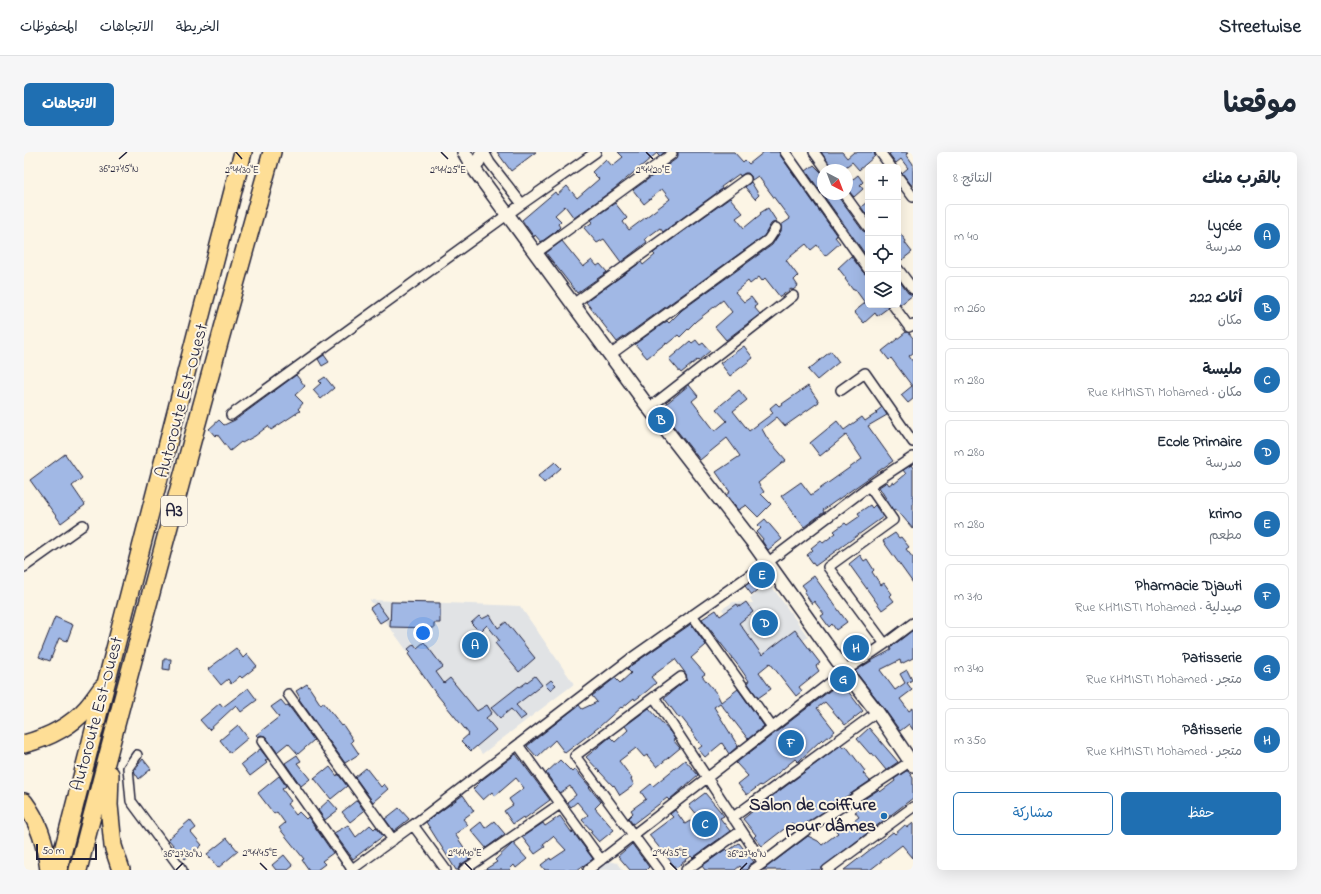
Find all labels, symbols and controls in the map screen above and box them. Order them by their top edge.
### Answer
text: Streetwise [1219,14,1301,41]
text: المحفوظات [20,17,78,38]
text: الاتجاهات [100,17,154,38]
text: الخريطة [176,17,219,38]
button: الاتجاهات [24,83,114,126]
text: موقعنا [1223,85,1297,126]
text: 36°27'15"N [99,162,139,177]
text: 2°44'30"E [225,163,259,178]
text: 2°44'25"E [430,163,466,178]
text: 2°44'20"E [636,163,670,178]
north arrow [817,164,853,200]
map controls [865,164,901,308]
button: + [865,164,901,200]
text: بالقرب منك [1202,166,1281,191]
text: النتائج: 8 [953,169,992,188]
button: − [865,200,901,236]
text: Lycée [1208,215,1242,237]
text: 40 m [954,227,978,246]
text: A [1263,227,1271,246]
button: locate [865,236,901,272]
text: مدرسة [1206,238,1242,257]
button: layers [865,272,901,308]
text: أثاث 222 [1190,287,1242,309]
text: 260 m [954,299,985,318]
text: B [1263,299,1271,318]
text: مكان [1218,311,1242,330]
street label: Autoroute Est-Ouest [150,321,216,481]
text: مليسة [1203,359,1242,381]
text: 280 m [954,371,984,390]
text: C [1263,371,1271,390]
text: مكان · Rue KHMISTI Mohamed [1087,383,1242,402]
pin: B [648,405,674,435]
text: Ecole Primaire [1157,431,1242,453]
text: 280 m [954,443,984,462]
text: D [1262,443,1272,462]
text: مدرسة [1206,454,1242,473]
road number: A3 [161,496,187,526]
text: krimo [1209,503,1242,525]
text: 280 m [954,515,984,534]
text: E [1263,515,1271,534]
text: مطعم [1209,526,1242,545]
pin: E [749,560,775,590]
text: Pharmacie Djawti [1135,575,1242,597]
text: 310 m [954,587,982,606]
text: F [1263,587,1271,606]
text: صيدلية · Rue KHMISTI Mohamed [1075,598,1242,617]
pin: D [752,608,778,638]
your location [413,623,433,643]
pin: A [462,630,488,660]
pin: H [843,633,869,663]
street label: Autoroute Est-Ouest [65,634,131,794]
text: Patisserie [1182,647,1242,669]
text: 340 m [954,659,984,678]
text: G [1263,659,1271,678]
pin: G [830,664,856,694]
text: متجر · Rue KHMISTI Mohamed [1086,670,1242,689]
text: Pâtisserie [1182,719,1242,741]
pin: F [778,728,804,758]
text: 350 m [954,731,986,750]
text: H [1263,731,1271,750]
text: متجر · Rue KHMISTI Mohamed [1086,742,1242,761]
button: مشاركة [953,792,1113,835]
button: حفظ [1121,792,1281,835]
place label: Salon de coiffure pour dâmes [749,793,877,840]
pin: C [692,809,718,839]
marker: Salon de coiffure pour dâmes [879,811,889,821]
scale bar [36,842,97,861]
text: 50 m [42,843,64,859]
text: 2°44'45"E [242,846,278,861]
text: 2°44'40"E [448,846,482,861]
text: 2°44'35"E [652,846,688,861]
text: 36°27'30"N [164,847,203,862]
text: 36°27'40"N [728,847,767,862]

